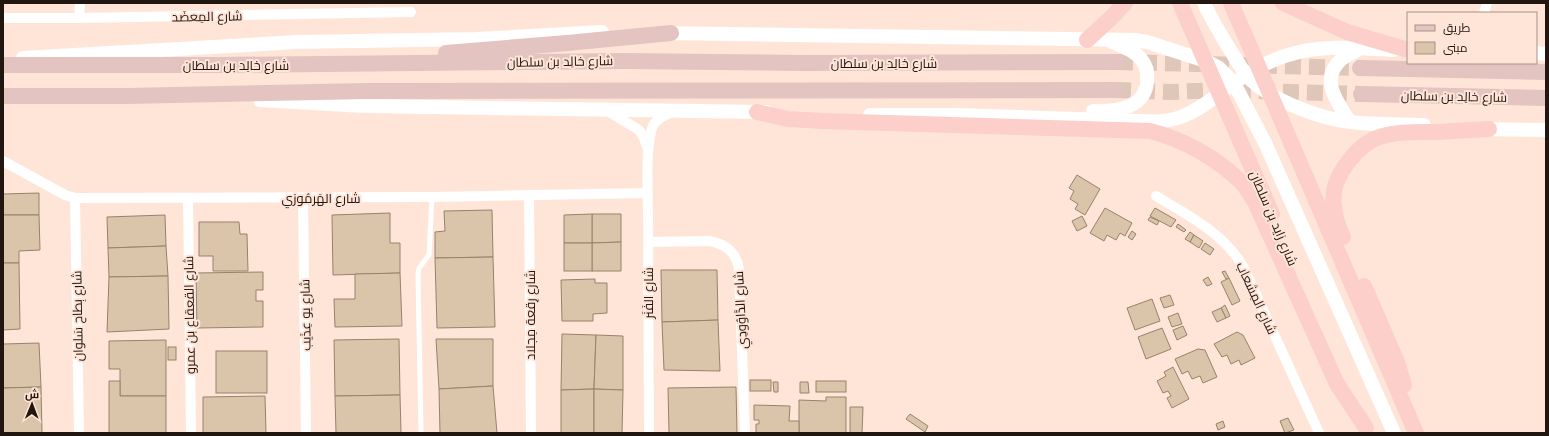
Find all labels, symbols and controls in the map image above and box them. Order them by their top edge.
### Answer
street label: شارع المِعضَد [171,6,243,26]
legend [1407,12,1537,64]
text: طريق [1443,19,1471,36]
text: مبنى [1443,39,1468,56]
street label: شارع خالِد بن سلطان [507,51,613,71]
street label: شارع خالِد بن سلطان [831,54,937,72]
street label: شارع خالِد بن سلطان [183,56,289,74]
street label: شارع خالِد بن سلطان [1401,86,1507,106]
street label: شارع زايد بن سلطان [1246,167,1302,269]
street label: شارع الهَرمُوزي [281,189,361,209]
street label: شارع القعقاع بن عمرو [179,256,199,374]
street label: شارع المِشعاب [1232,259,1282,337]
street label: شارع الفَنَر [639,267,657,320]
street label: شارع بِطاح سَلوان [67,270,87,362]
street label: شارع رِقعة مِجلاد [521,270,539,360]
street label: شارع الدَّاوُودِي [729,270,753,350]
street label: شارع يو عِذَيب [295,279,315,351]
north arrow [12,384,52,424]
text: ش [25,386,39,401]

